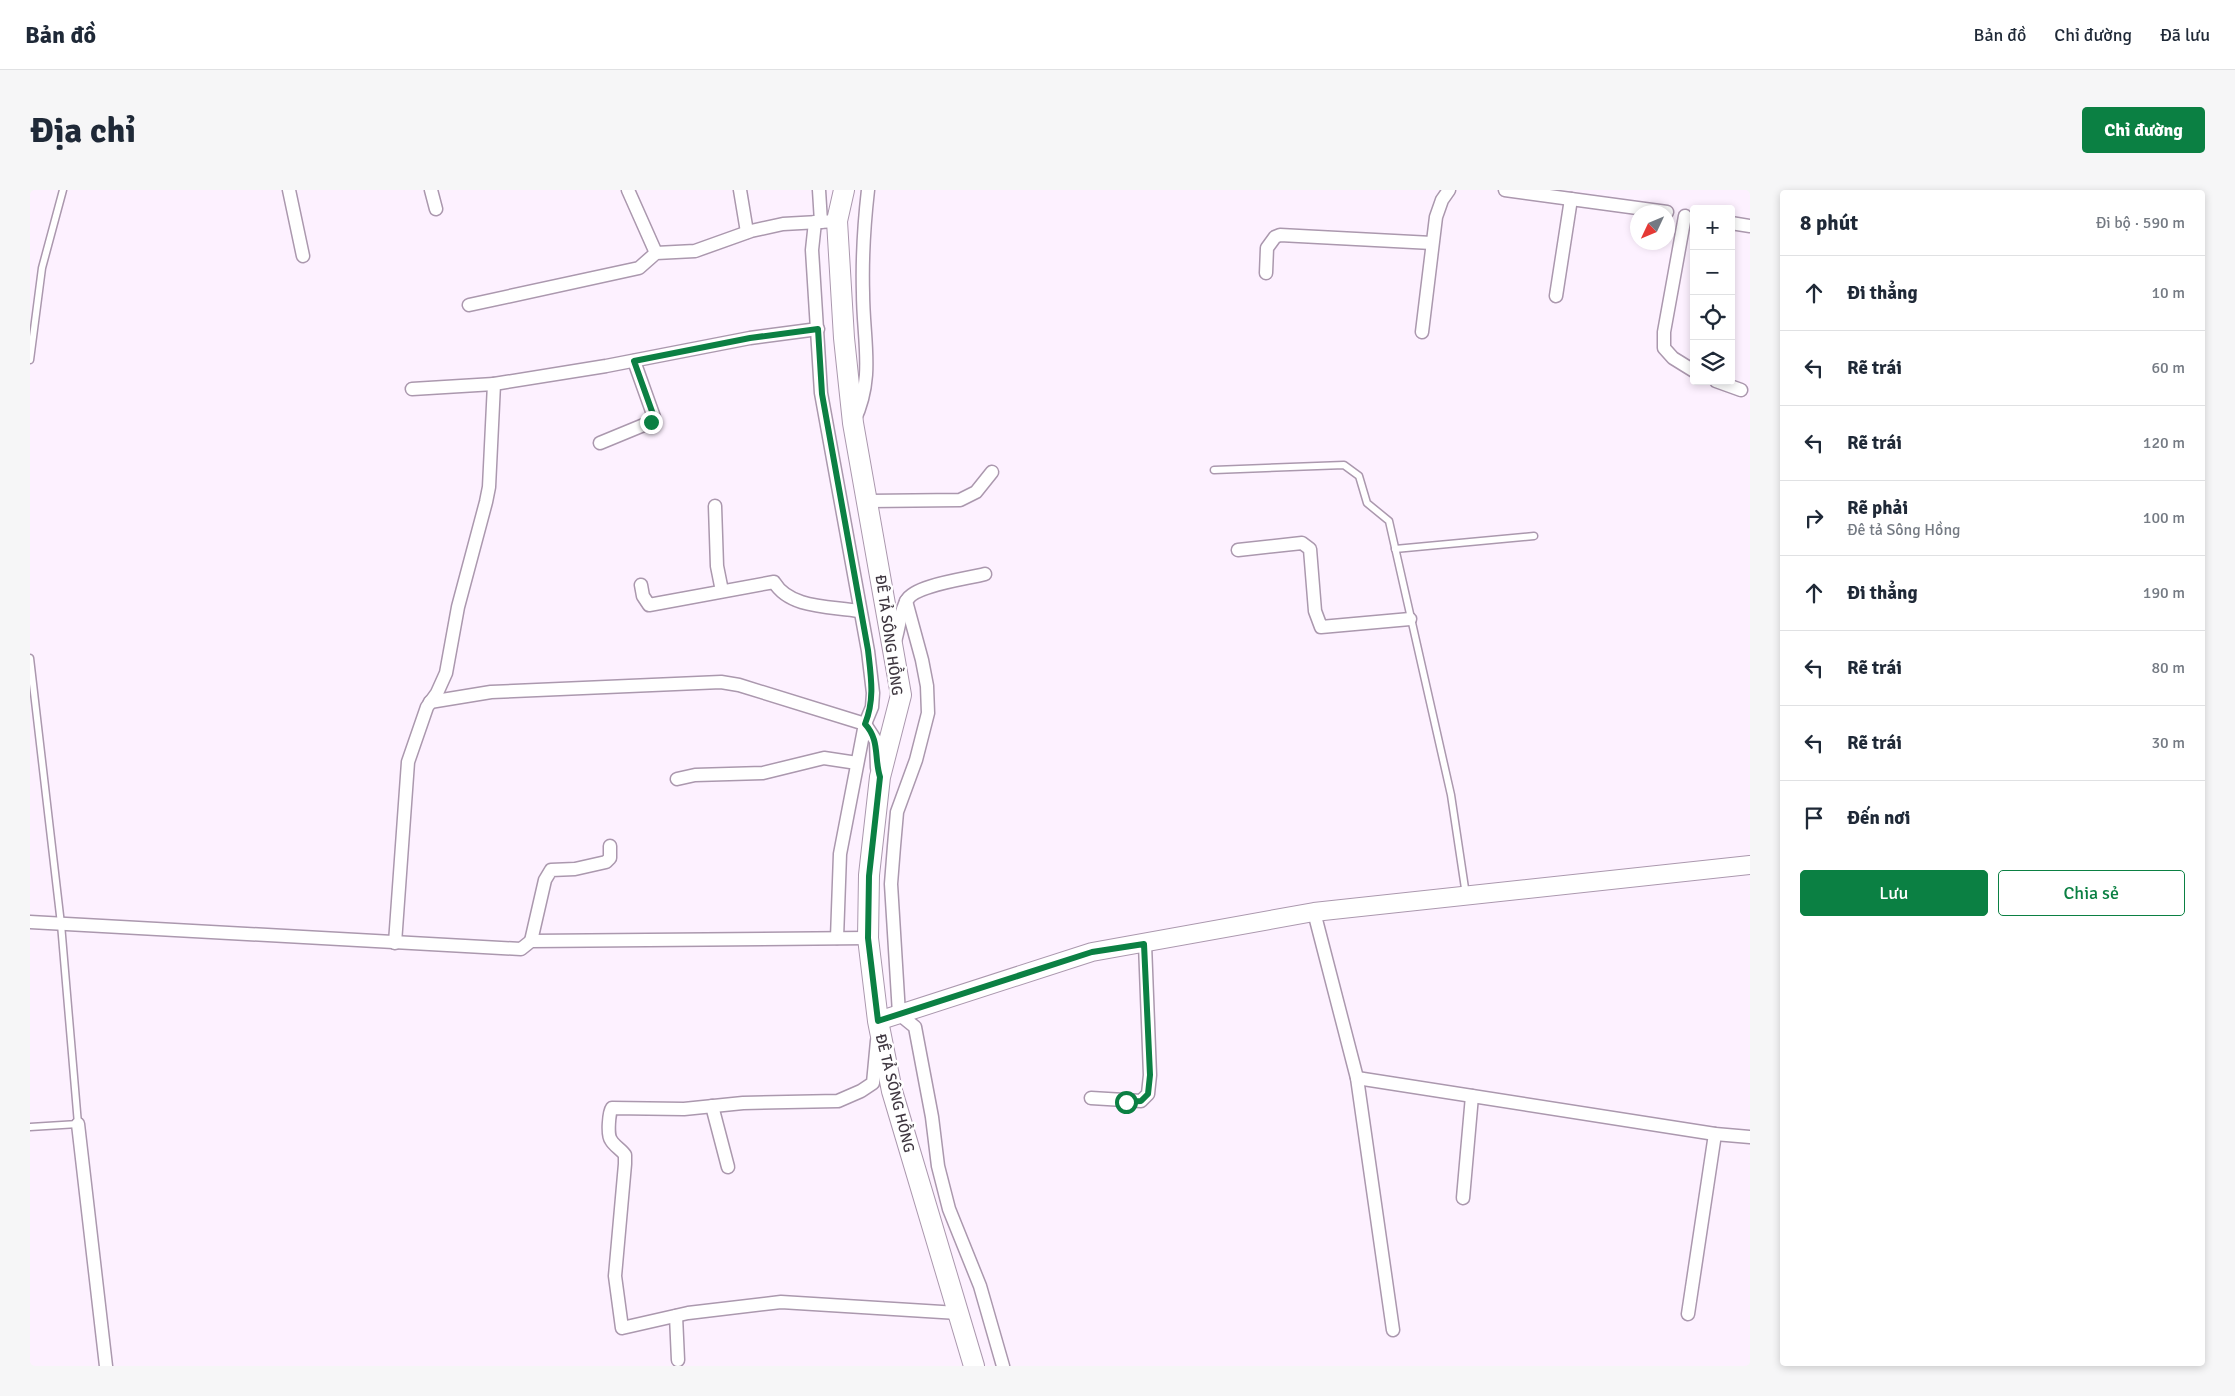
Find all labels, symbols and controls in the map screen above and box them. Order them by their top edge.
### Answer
text: Bản đồ [25,20,96,50]
text: Bản đồ [1974,24,2026,46]
text: Chỉ đường [2054,24,2132,46]
text: Đã lưu [2160,24,2210,46]
button: Chỉ đường [2082,107,2205,153]
text: Địa chỉ [30,109,136,152]
north arrow [1630,205,1675,250]
map controls [1690,205,1735,385]
button: + [1690,205,1735,250]
text: 8 phút [1800,210,1858,236]
text: Đi bộ · 590 m [2096,213,2185,233]
button: − [1690,250,1735,295]
icon: ahead [1800,279,1828,307]
text: Đi thẳng [1847,281,1918,305]
text: 10 m [2151,283,2185,303]
button: locate [1690,295,1735,340]
button: layers [1690,340,1735,385]
icon: left [1800,354,1828,382]
text: Rẽ trái [1847,356,1902,380]
text: 60 m [2151,358,2185,378]
route end [640,411,663,434]
icon: left [1800,429,1828,457]
text: Rẽ trái [1847,431,1902,455]
text: 120 m [2143,433,2185,453]
text: Rẽ phải [1847,496,1908,520]
icon: right [1800,504,1828,532]
text: 100 m [2143,508,2185,528]
text: Đê tả Sông Hồng [1847,520,1961,540]
street label: ĐÊ TẢ SÔNG HỒNG [872,573,909,697]
icon: ahead [1800,579,1828,607]
text: Đi thẳng [1847,581,1918,605]
text: 190 m [2143,583,2185,603]
icon: left [1800,654,1828,682]
text: Rẽ trái [1847,656,1902,680]
text: 80 m [2151,658,2185,678]
icon: left [1800,729,1828,757]
text: Rẽ trái [1847,731,1902,755]
text: 30 m [2151,733,2185,753]
icon: arrive [1800,804,1828,832]
text: Đến nơi [1847,806,1910,830]
button: Lưu [1800,870,1988,916]
button: Chia sẻ [1998,870,2185,916]
street label: ĐÊ TẢ SÔNG HỒNG [872,1031,921,1154]
route start [1115,1091,1138,1114]

